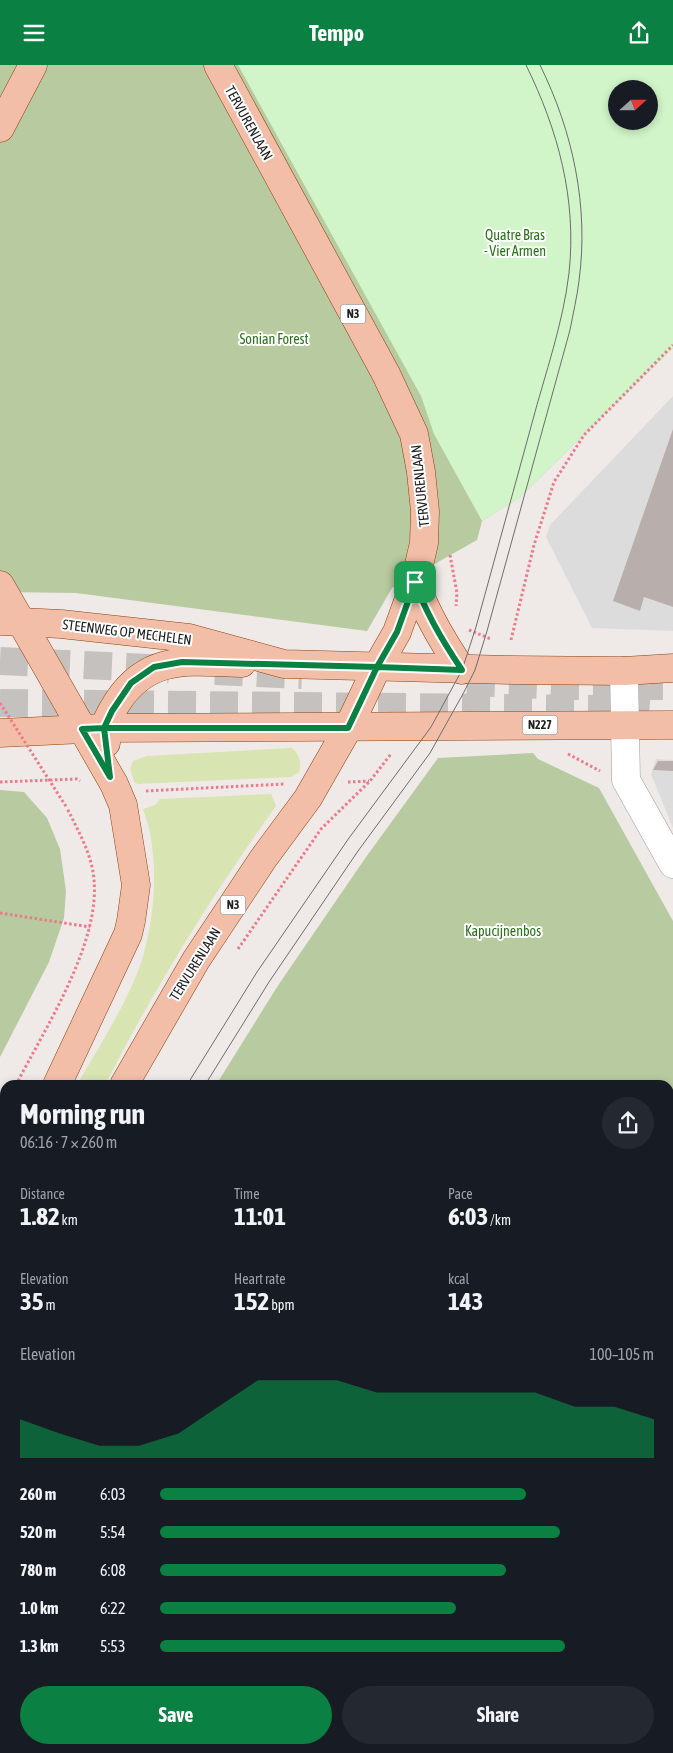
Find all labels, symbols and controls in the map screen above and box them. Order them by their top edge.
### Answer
icon: menu [20,19,48,47]
icon: share [625,19,653,47]
text: Tempo [309,20,364,46]
north arrow [608,80,658,130]
map controls [608,80,658,130]
street label: TERVURENLAAN [222,83,276,163]
park label: Quatre Bras - Vier Armen [484,227,546,259]
road number: N3 [340,305,366,323]
park label: Sonian Forest [239,331,309,347]
street label: TERVURENLAAN [408,444,432,528]
pin [394,561,436,603]
icon: arrive [401,568,429,596]
street label: STEENWEG OP MECHELEN [62,616,192,648]
road number: N227 [522,715,558,735]
road number: N3 [220,895,246,915]
park label: Kapucijnenbos [465,923,541,939]
street label: TERVURENLAAN [166,925,224,1003]
button: share [602,1097,654,1149]
text: Morning run [20,1098,145,1130]
text: 06:16 · 7 × 260 m [20,1133,117,1151]
text: Distance [20,1186,65,1202]
text: Time [234,1186,260,1202]
text: Pace [448,1186,473,1202]
text: 1.82 [20,1202,60,1230]
text: 11:01 [234,1202,286,1230]
text: 6:03 [448,1202,488,1230]
text: km [60,1212,78,1228]
text: /km [488,1212,511,1228]
text: Elevation [20,1271,69,1287]
text: Heart rate [234,1271,286,1287]
text: kcal [448,1271,469,1287]
text: 35 [20,1287,44,1315]
text: 152 [234,1287,269,1315]
text: 143 [448,1287,483,1315]
text: m [44,1297,56,1313]
text: bpm [269,1297,295,1313]
text: Elevation [20,1345,75,1363]
text: 100–105 m [590,1345,654,1363]
text: 260 m [20,1485,56,1503]
text: 6:03 [100,1485,126,1503]
text: 520 m [20,1523,56,1541]
text: 5:54 [100,1523,125,1541]
text: 780 m [20,1561,56,1579]
text: 6:08 [100,1561,126,1579]
text: 1.0 km [20,1599,59,1617]
text: 6:22 [100,1599,125,1617]
text: 1.3 km [20,1637,59,1655]
text: 5:53 [100,1637,125,1655]
button: Save [20,1686,332,1744]
button: Share [342,1686,654,1744]

